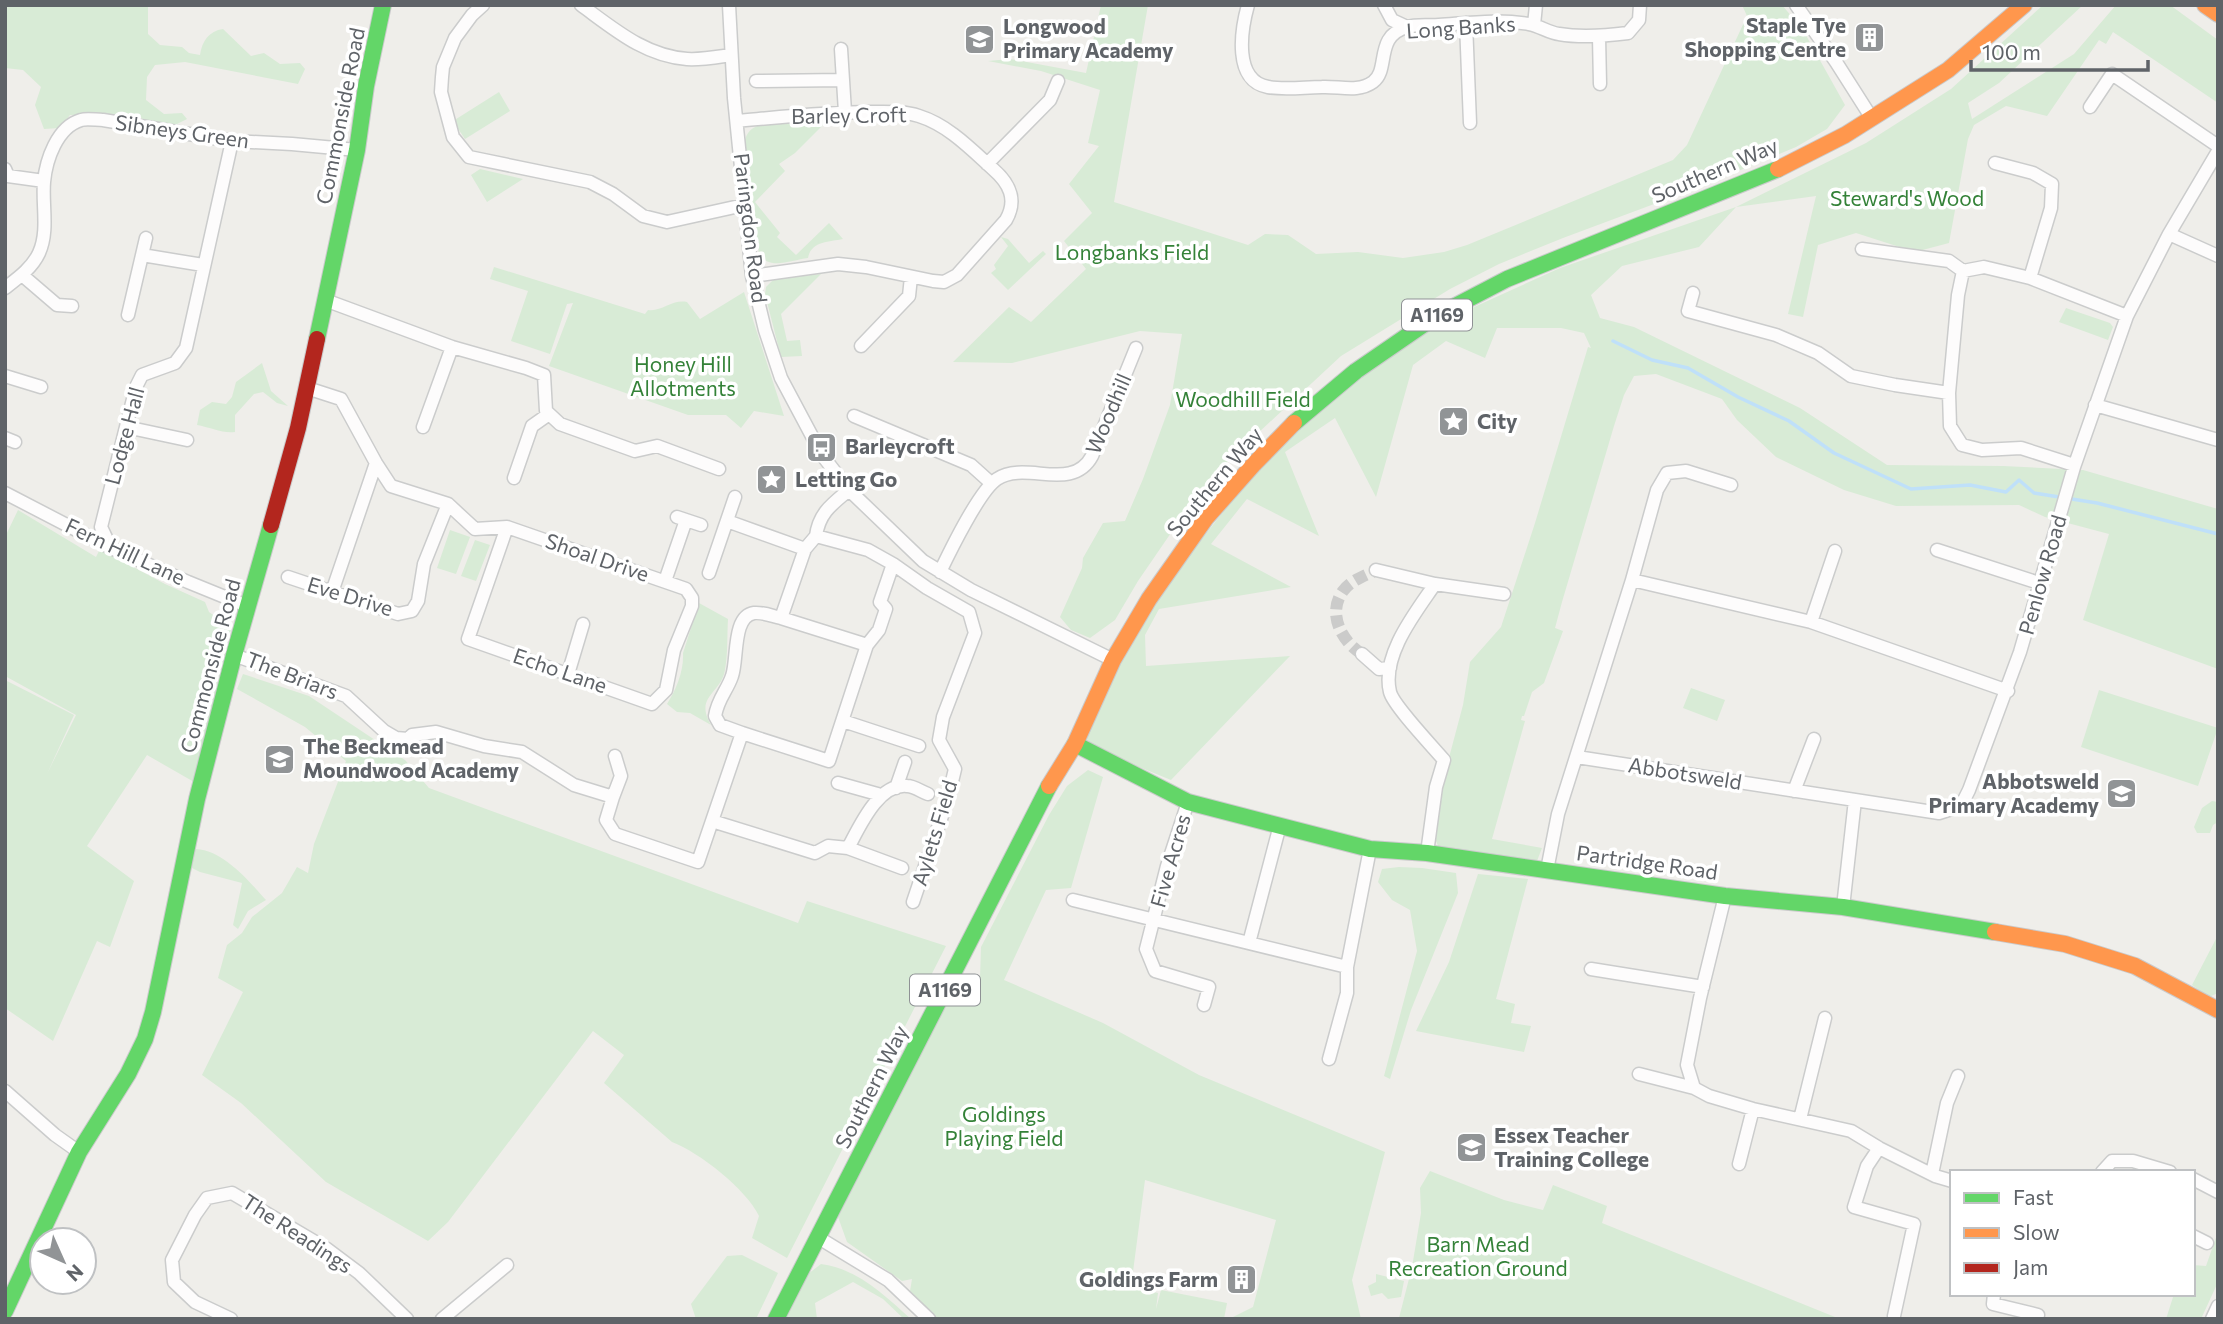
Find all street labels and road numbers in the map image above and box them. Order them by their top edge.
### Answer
street label: Long Banks [1405,10,1516,43]
street label: Commonside Road [310,25,369,206]
street label: Barley Croft [791,101,907,128]
street label: Sibneys Green [114,109,251,152]
street label: Southern Way [1648,132,1781,207]
street label: Paringdon Road [730,151,773,304]
road number: A1169 [1402,300,1472,330]
street label: Woodhill [1079,369,1136,458]
street label: Lodge Hall [98,384,149,487]
street label: Southern Way [1161,421,1267,541]
street label: Fern Hill Lane [62,512,189,589]
street label: Penlow Road [2013,512,2071,637]
street label: Shoal Drive [542,527,653,586]
street label: Eve Drive [305,571,396,620]
street label: Commonside Road [174,576,245,755]
street label: Echo Lane [510,642,611,697]
street label: The Briars [243,646,342,704]
street label: Abbotsweld [1627,751,1744,794]
street label: Aylets Field [906,777,961,888]
street label: Five Acres [1144,811,1195,910]
street label: Partridge Road [1575,839,1719,884]
road number: A1169 [910,974,980,1006]
street label: Southern Way [829,1021,912,1152]
street label: The Readings [238,1188,358,1278]

